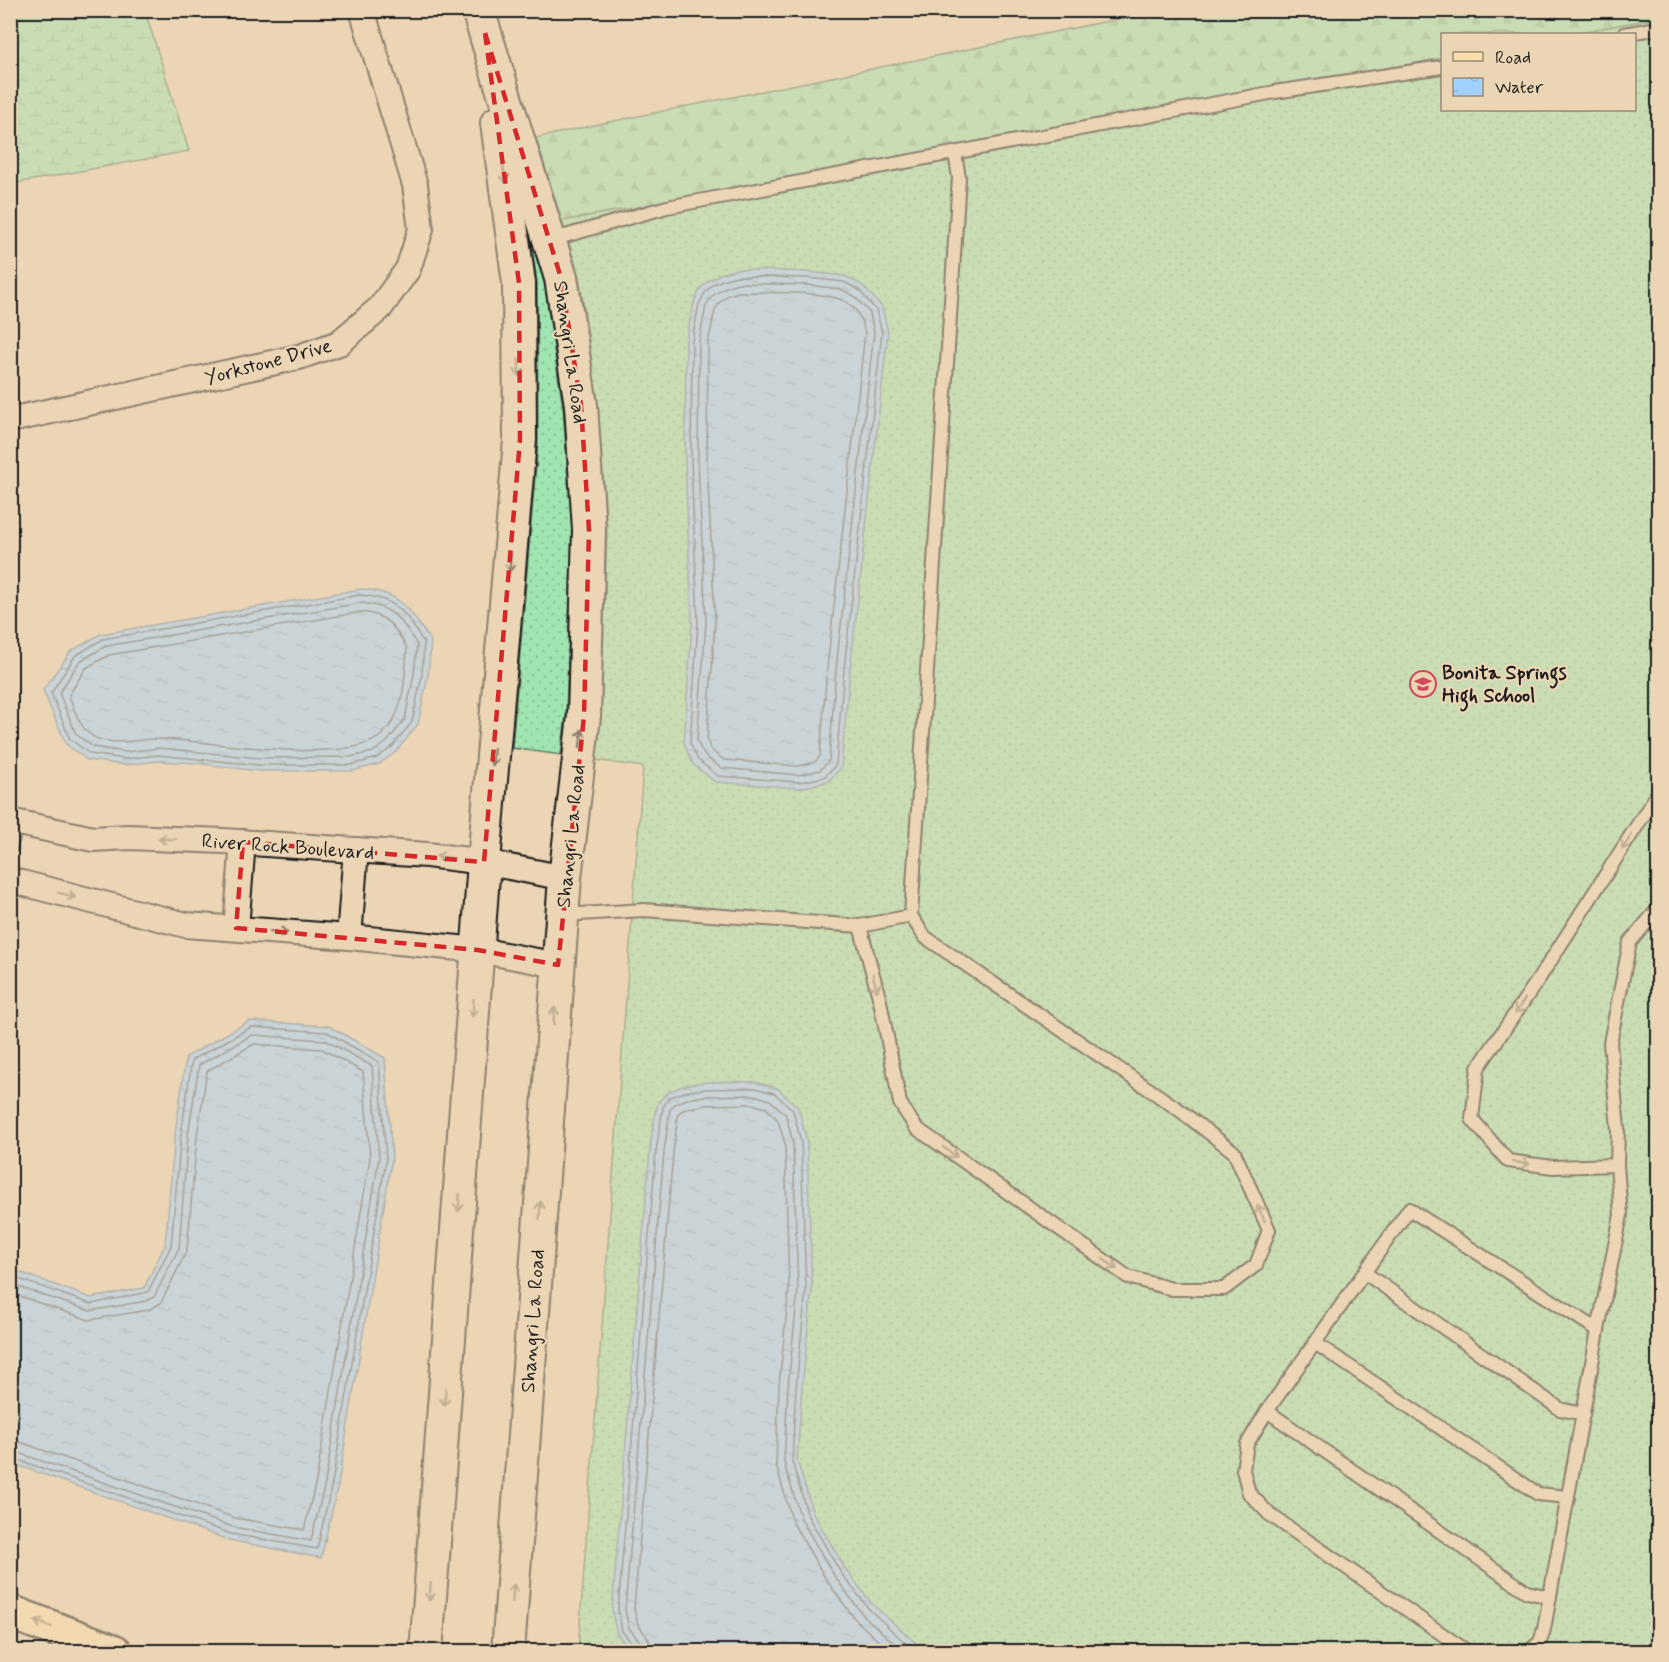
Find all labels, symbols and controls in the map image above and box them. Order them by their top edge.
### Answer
legend [1441,33,1636,111]
text: Road [1495,46,1531,70]
text: Water [1495,76,1544,100]
one-way arrow [499,164,510,184]
street label: Shangri La Road [546,279,593,425]
street label: Yorkstone Drive [202,332,335,392]
one-way arrow [513,358,525,378]
one-way arrow [504,552,515,572]
place label: Bonita Springs High School [1442,660,1567,712]
school or university icon: Bonita Springs High School [1408,669,1438,699]
one-way arrow [576,729,587,748]
one-way arrow [487,747,498,766]
street label: Shangri La Road [551,763,592,909]
street label: River Rock Boulevard [201,828,375,867]
one-way arrow [157,833,177,844]
one-way arrow [1620,834,1633,851]
one-way arrow [435,852,455,863]
one-way arrow [57,890,76,901]
one-way arrow [269,927,288,938]
one-way arrow [869,973,881,992]
one-way arrow [1514,997,1526,1013]
one-way arrow [467,998,478,1018]
one-way arrow [549,1006,560,1026]
one-way arrow [942,1146,958,1158]
one-way arrow [1510,1157,1530,1168]
one-way arrow [453,1192,464,1212]
one-way arrow [535,1201,546,1221]
one-way arrow [1255,1205,1267,1223]
street label: Shangri La Road [515,1248,552,1394]
one-way arrow [1101,1258,1118,1270]
one-way arrow [439,1387,450,1407]
one-way arrow [424,1581,435,1601]
one-way arrow [507,1584,518,1604]
one-way arrow [34,1618,53,1629]

